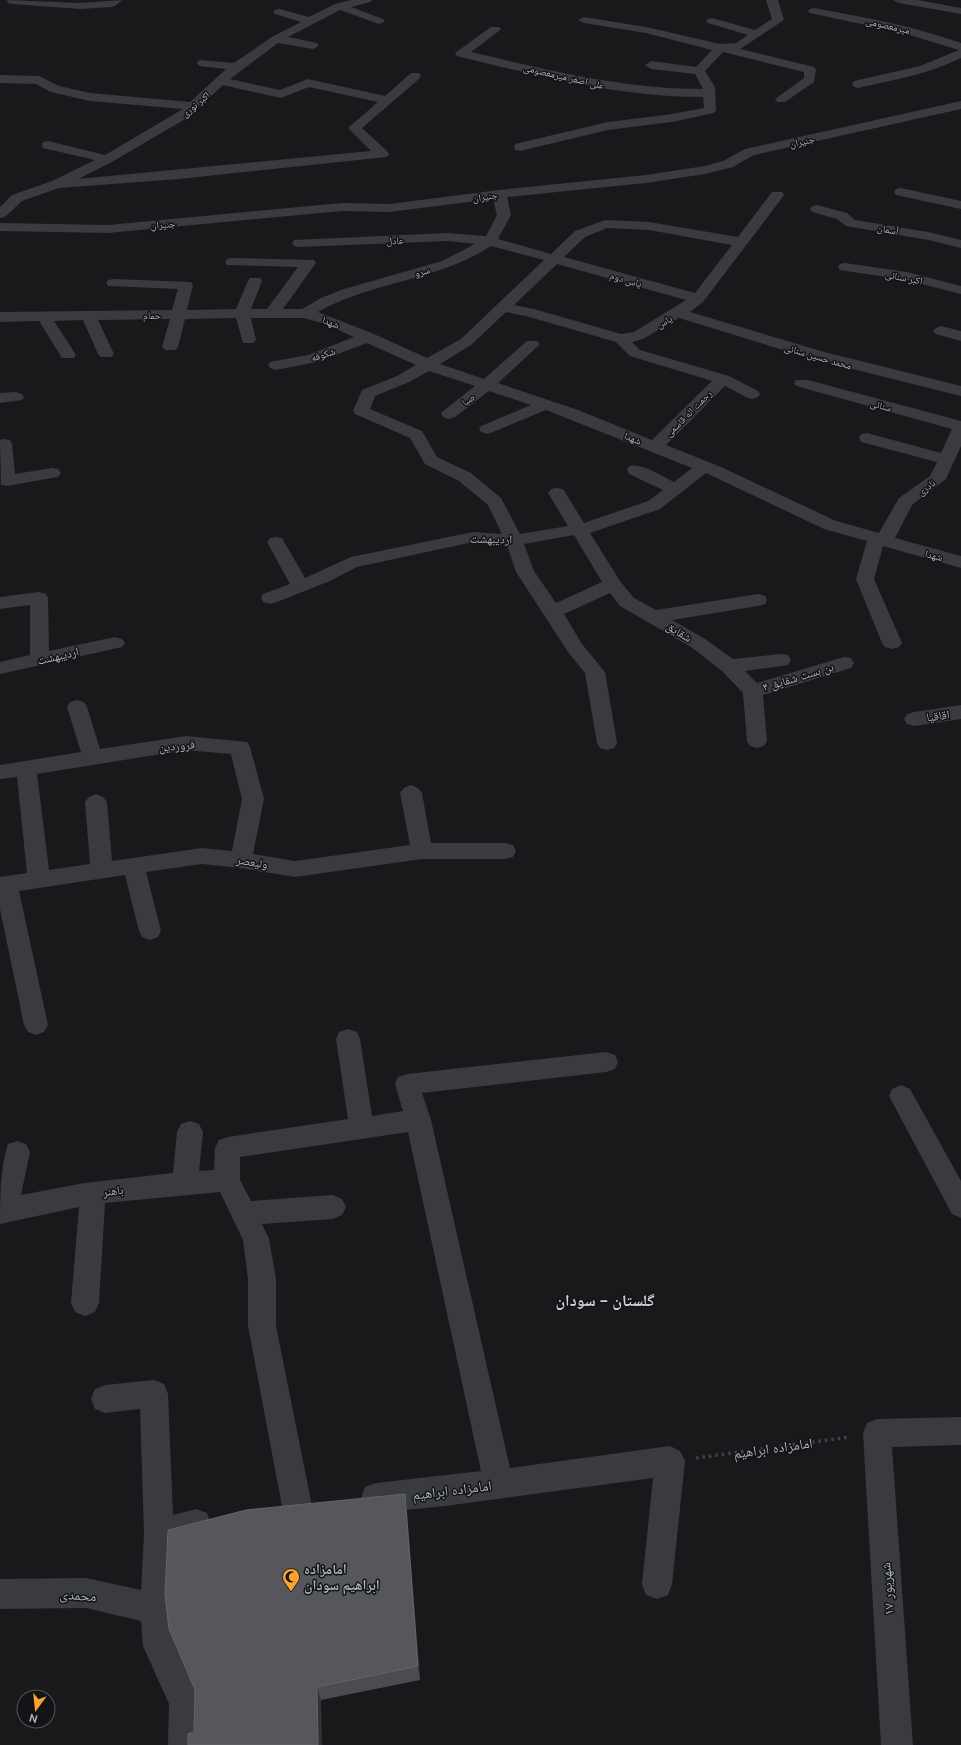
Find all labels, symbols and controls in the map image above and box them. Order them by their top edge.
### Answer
street label: میرمعصومی [865,14,912,37]
street label: علی اصغر میرمعصومی [522,61,606,92]
street label: اکبر نوری [178,89,212,120]
street label: جنیران [788,132,816,150]
street label: جنیران [472,188,499,205]
street label: جنیران [150,217,177,232]
street label: آسمان [876,221,900,238]
street label: عادل [386,234,404,247]
street label: سرو [413,263,432,280]
street label: اکبر سنائی [884,268,924,287]
street label: یاس دوم [608,269,643,291]
street label: حمام [143,309,162,323]
street label: یاس [654,312,674,331]
street label: شهدا [320,313,342,332]
street label: محمد حسین سنائی [783,341,853,372]
street label: شکوفه [309,344,337,364]
street label: رحمت اله قاسمی [662,387,715,440]
street label: صبا [459,390,478,409]
street label: سنائی [869,396,893,415]
street label: شهدا [622,429,644,448]
street label: نادری [915,476,938,498]
street label: اردیبهشت [470,531,512,547]
street label: شهدا [924,547,944,564]
street label: شقایق [663,618,695,646]
street label: اردیبهشت [36,643,81,669]
street label: بن بست شقایق ۴ [760,659,836,695]
street label: اقاقیا [925,706,951,726]
street label: فروردین [158,736,196,756]
street label: ولیعصر [234,851,269,872]
street label: باهنر [101,1182,124,1201]
district label: گلستان - سودان [555,1290,655,1311]
street label: امامزاده ابراهیم [732,1434,814,1463]
street label: امامزاده ابراهیم [411,1476,493,1505]
place label: امامزاده ابراهیم سودان [304,1560,380,1595]
street label: ۱۷ شهریور [876,1562,898,1616]
mosque icon: امامزاده ابراهیم سودان [281,1567,301,1592]
street label: محمدی [59,1585,97,1605]
north arrow [16,1689,56,1729]
text: N [28,1711,39,1726]

